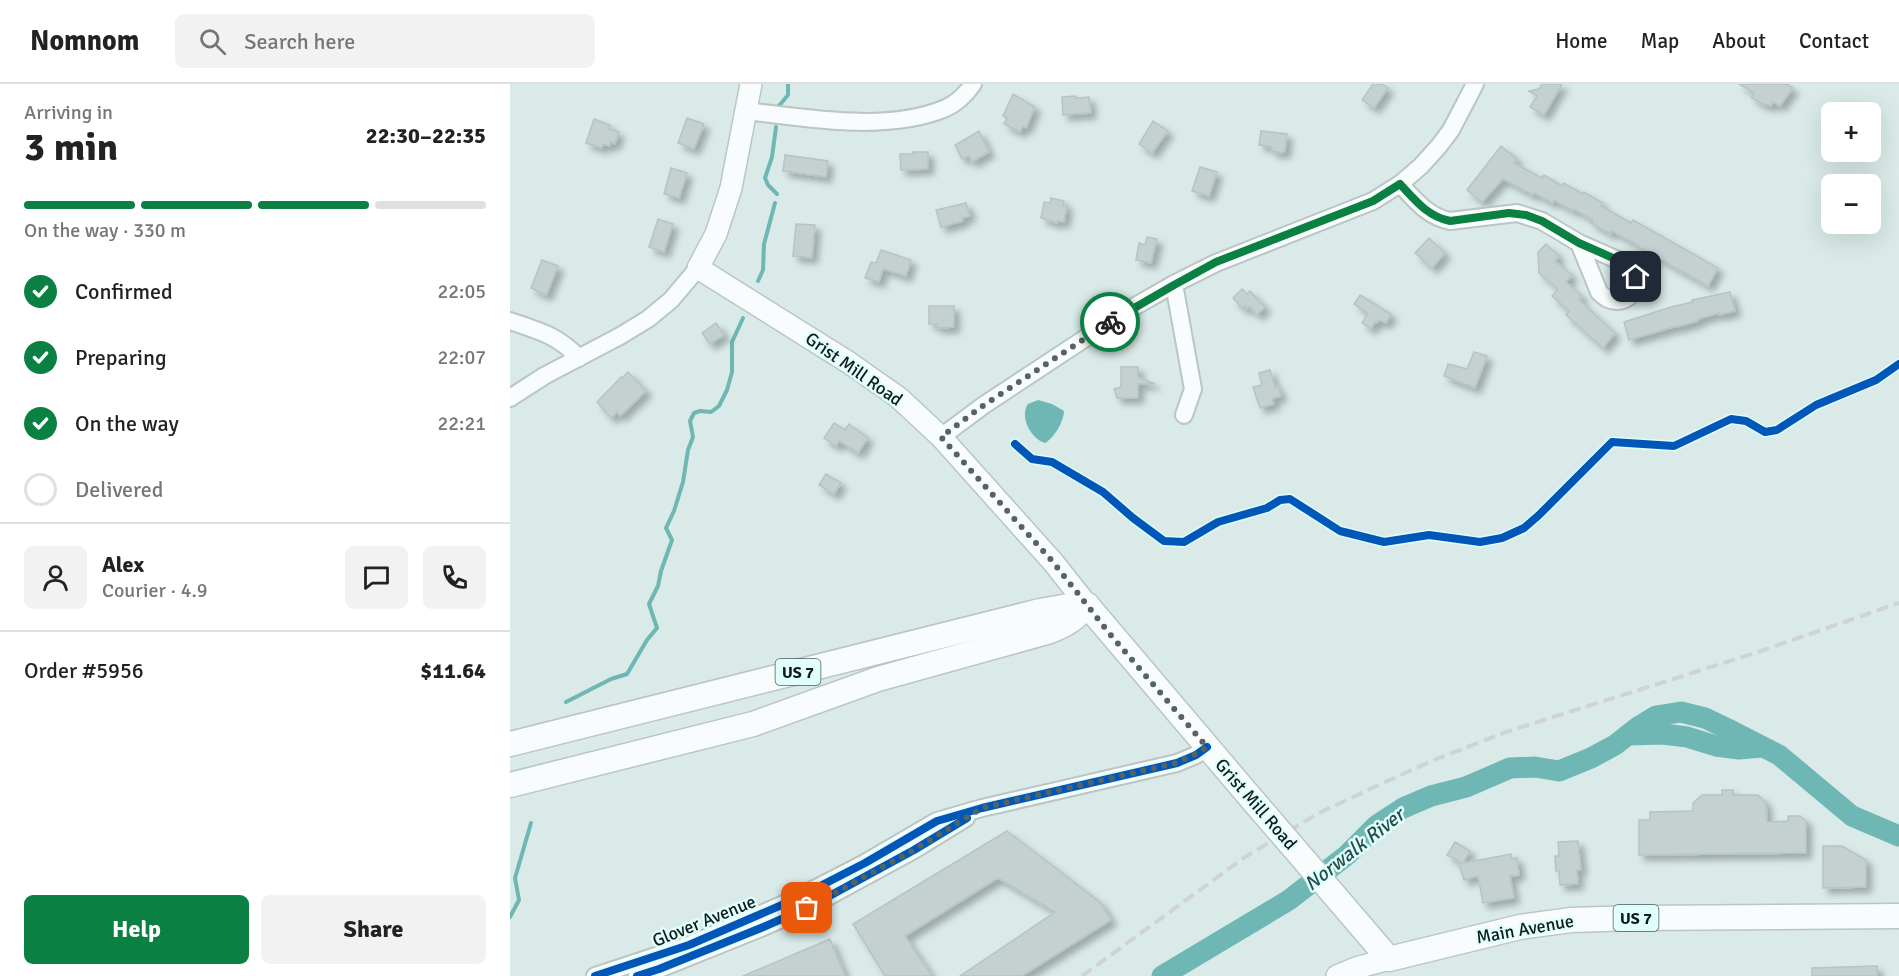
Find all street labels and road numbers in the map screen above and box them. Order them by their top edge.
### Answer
street label: Grist Mill Road [801,327,907,411]
road number: US 7 [776,659,820,685]
street label: Grist Mill Road [1210,754,1302,854]
street label: Glover Avenue [649,890,759,952]
road number: US 7 [1614,905,1658,931]
street label: Main Avenue [1475,910,1575,948]

